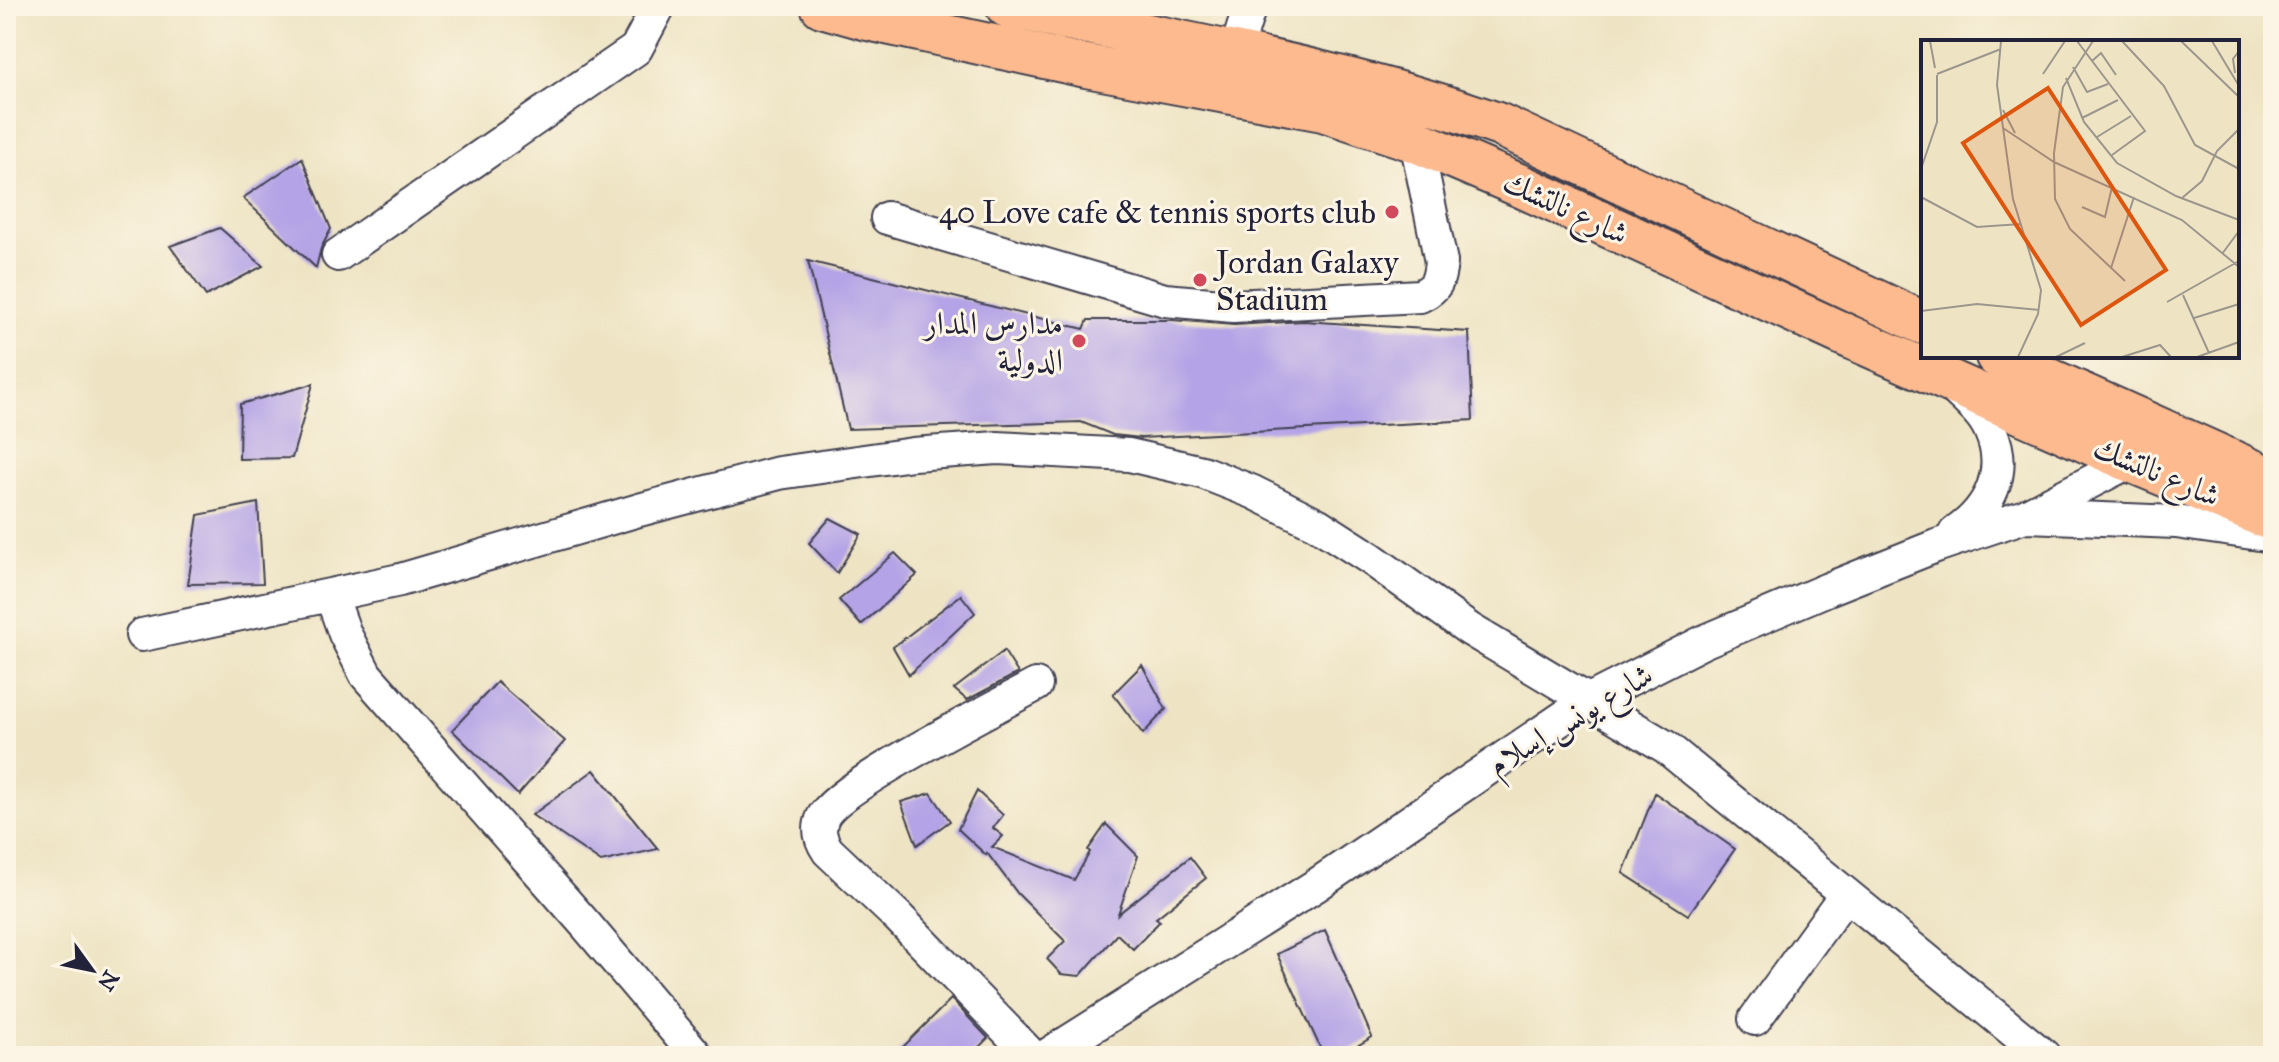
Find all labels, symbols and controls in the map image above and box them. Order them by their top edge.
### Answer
inset map [1921,40,2239,358]
street label: شارع نالتشك [1494,162,1635,260]
place label: 40 Love cafe & tennis sports club [939,193,1376,232]
marker: 40 Love cafe & tennis sports club [1383,203,1401,221]
place label: Jordan Galaxy Stadium [1213,243,1399,319]
marker: Jordan Galaxy Stadium [1191,271,1209,289]
place label: مدارس المدار الدولية [921,304,1063,380]
marker: مدارس المدار الدولية [1070,332,1088,350]
street label: شارع نالتشك [2085,427,2226,522]
street label: شارع يونس إسلام [1481,655,1664,791]
north arrow [52,930,132,1010]
text: N [92,965,125,996]

